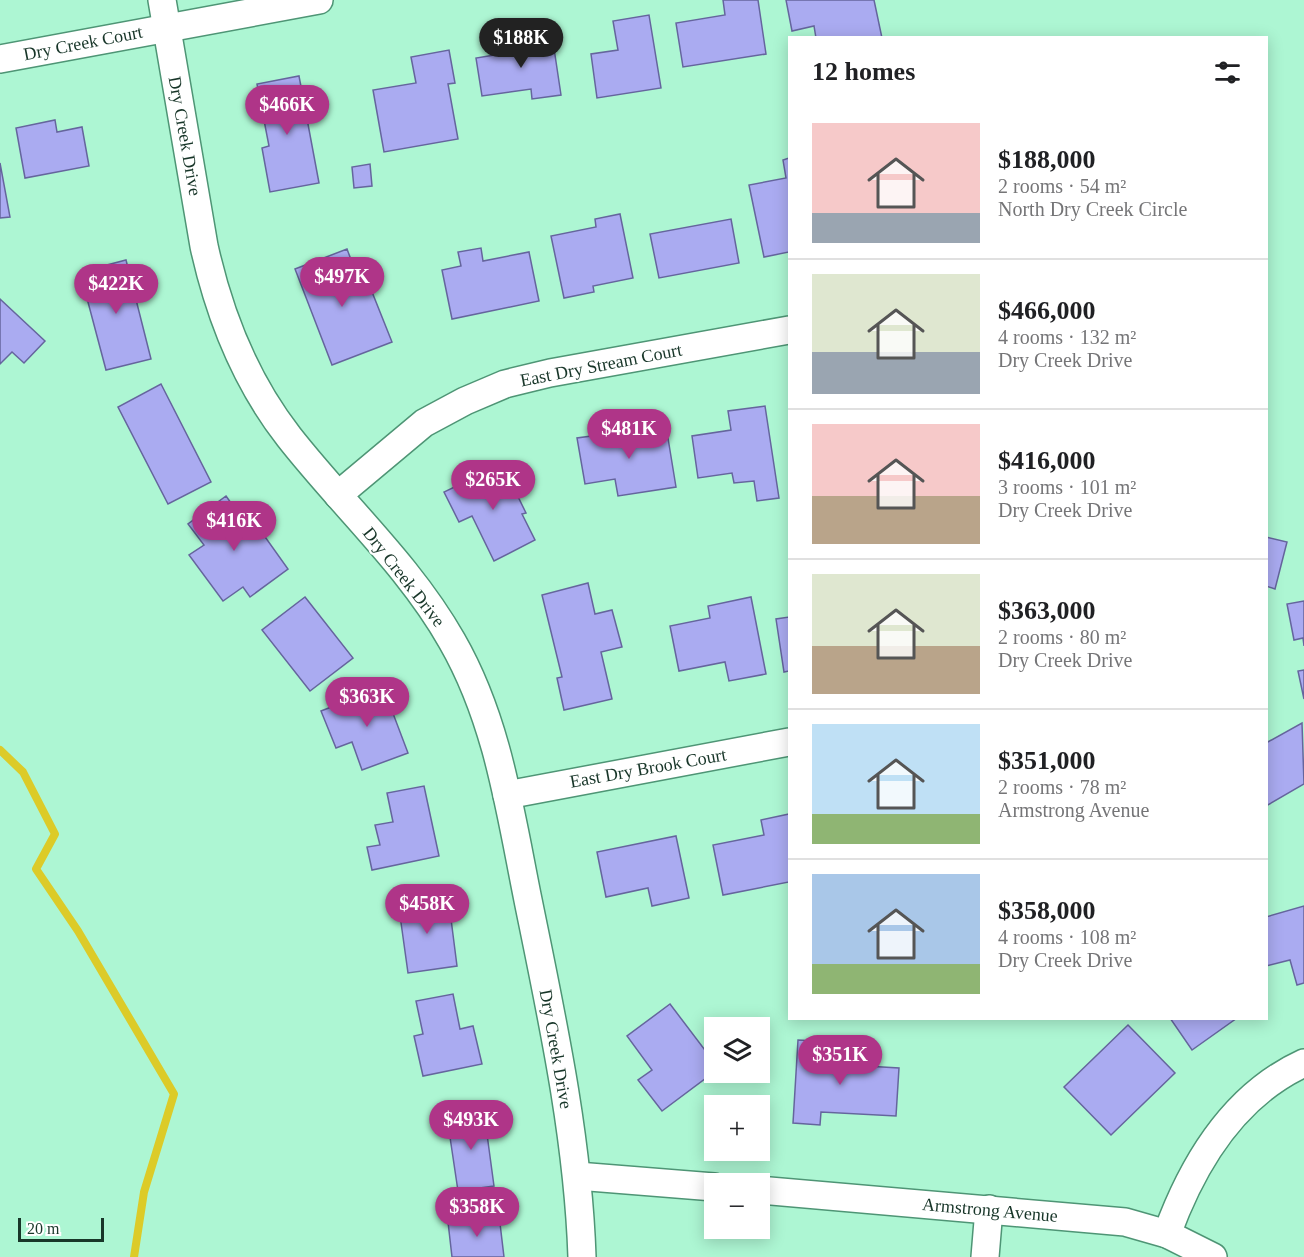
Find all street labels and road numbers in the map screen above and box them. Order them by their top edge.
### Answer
street label: Dry Creek Court [22,22,144,64]
street label: Dry Creek Drive [165,75,205,197]
street label: East Dry Stream Court [518,339,684,391]
street label: Dry Creek Drive [359,523,449,631]
street label: East Dry Brook Court [568,744,728,792]
street label: Dry Creek Drive [536,988,576,1110]
street label: Armstrong Avenue [921,1194,1059,1226]

